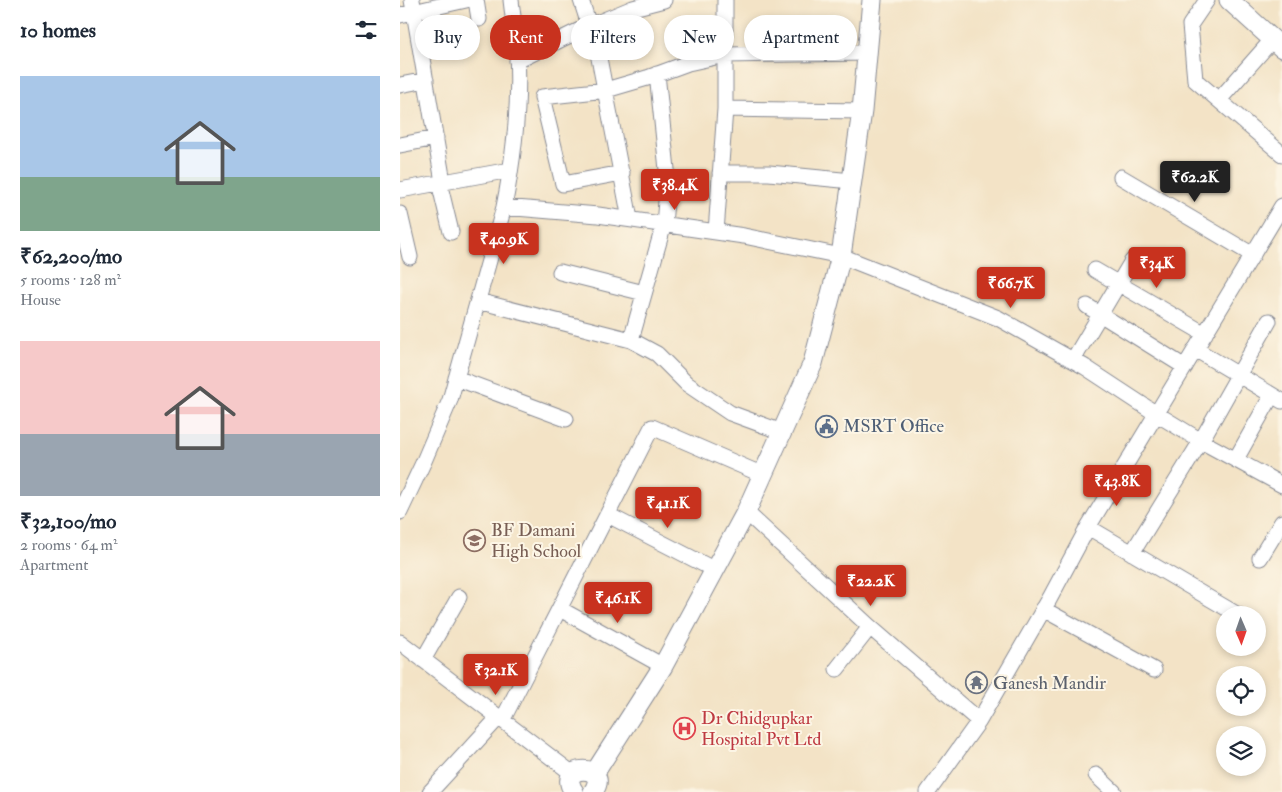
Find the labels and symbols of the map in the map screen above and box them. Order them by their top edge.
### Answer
pin: ₹62.2K [1154,160,1236,203]
pin: ₹38.4K [634,168,716,211]
pin: ₹40.9K [463,222,545,265]
pin: ₹34K [1127,246,1187,289]
pin: ₹66.7K [970,266,1052,309]
public building icon: MSRT Office [815,414,839,438]
place label: MSRT Office [843,415,944,438]
pin: ₹43.8K [1076,464,1158,507]
pin: ₹41.1K [627,486,709,529]
place label: BF Damani High School [491,519,582,563]
school or university icon: BF Damani High School [463,528,487,552]
pin: ₹22.2K [830,564,912,607]
pin: ₹46.1K [577,582,659,624]
north arrow [1216,606,1266,656]
pin: ₹32.1K [455,654,537,696]
temple icon: Ganesh Mandir [965,671,989,695]
place label: Ganesh Mandir [993,672,1106,695]
place label: Dr Chidgupkar Hospital Pvt Ltd [701,707,821,751]
hospital icon: Dr Chidgupkar Hospital Pvt Ltd [673,716,697,740]

